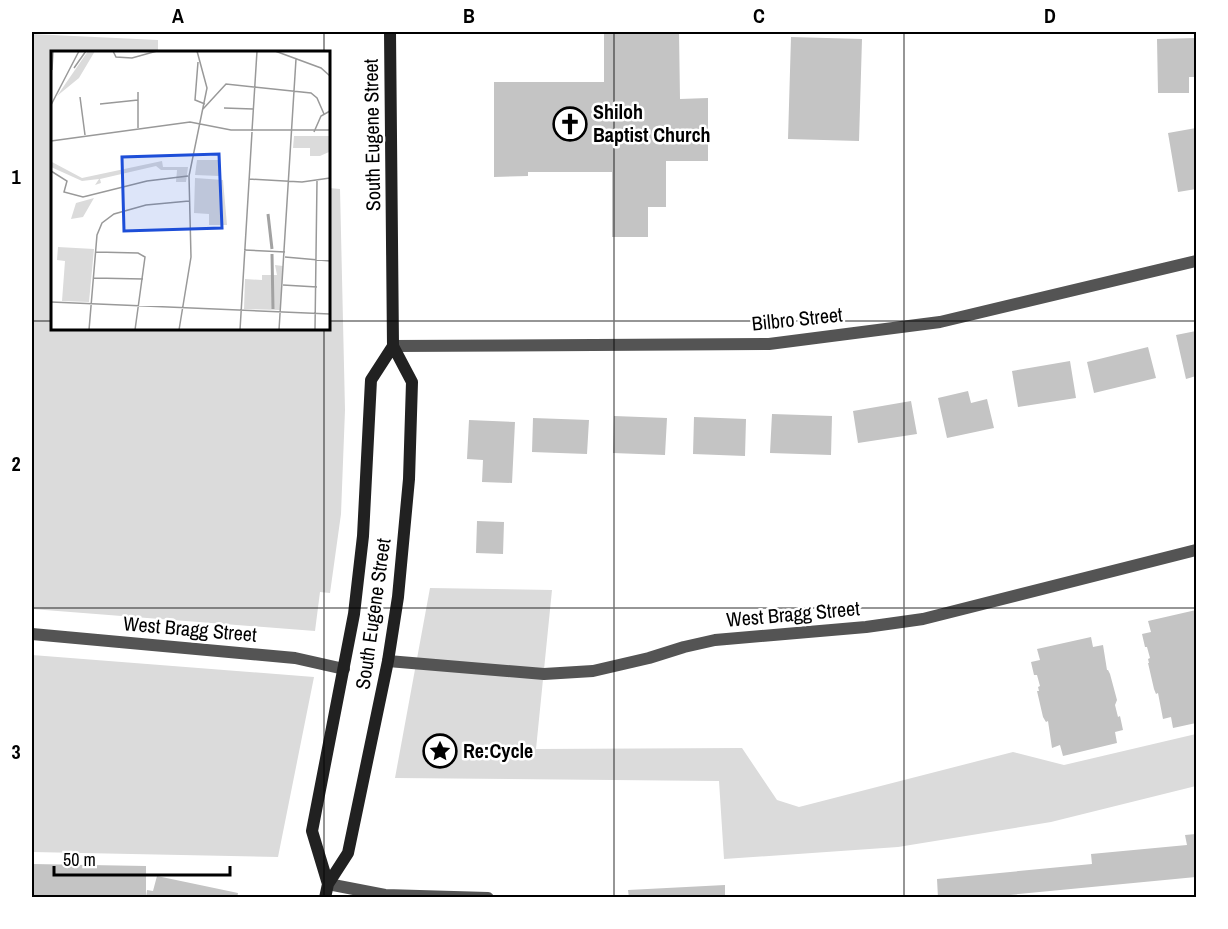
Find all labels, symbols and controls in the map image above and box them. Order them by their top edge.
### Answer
text: A [172,2,184,29]
text: B [463,2,475,29]
text: C [753,2,765,29]
text: D [1044,2,1056,29]
inset map [51,51,330,330]
street label: South Eugene Street [357,58,386,211]
place label: Shiloh Baptist Church [593,98,711,148]
church icon: Shiloh Baptist Church [552,106,588,142]
text: 1 [11,163,21,190]
street label: Bilbro Street [750,300,844,337]
text: 2 [11,450,21,477]
street label: South Eugene Street [349,536,397,691]
street label: West Bragg Street [725,594,861,633]
street label: West Bragg Street [122,609,258,648]
place icon: Re:Cycle [422,733,458,769]
place label: Re:Cycle [463,737,533,764]
text: 3 [11,738,21,765]
scale bar [54,839,230,877]
text: 50 m [63,847,96,872]

